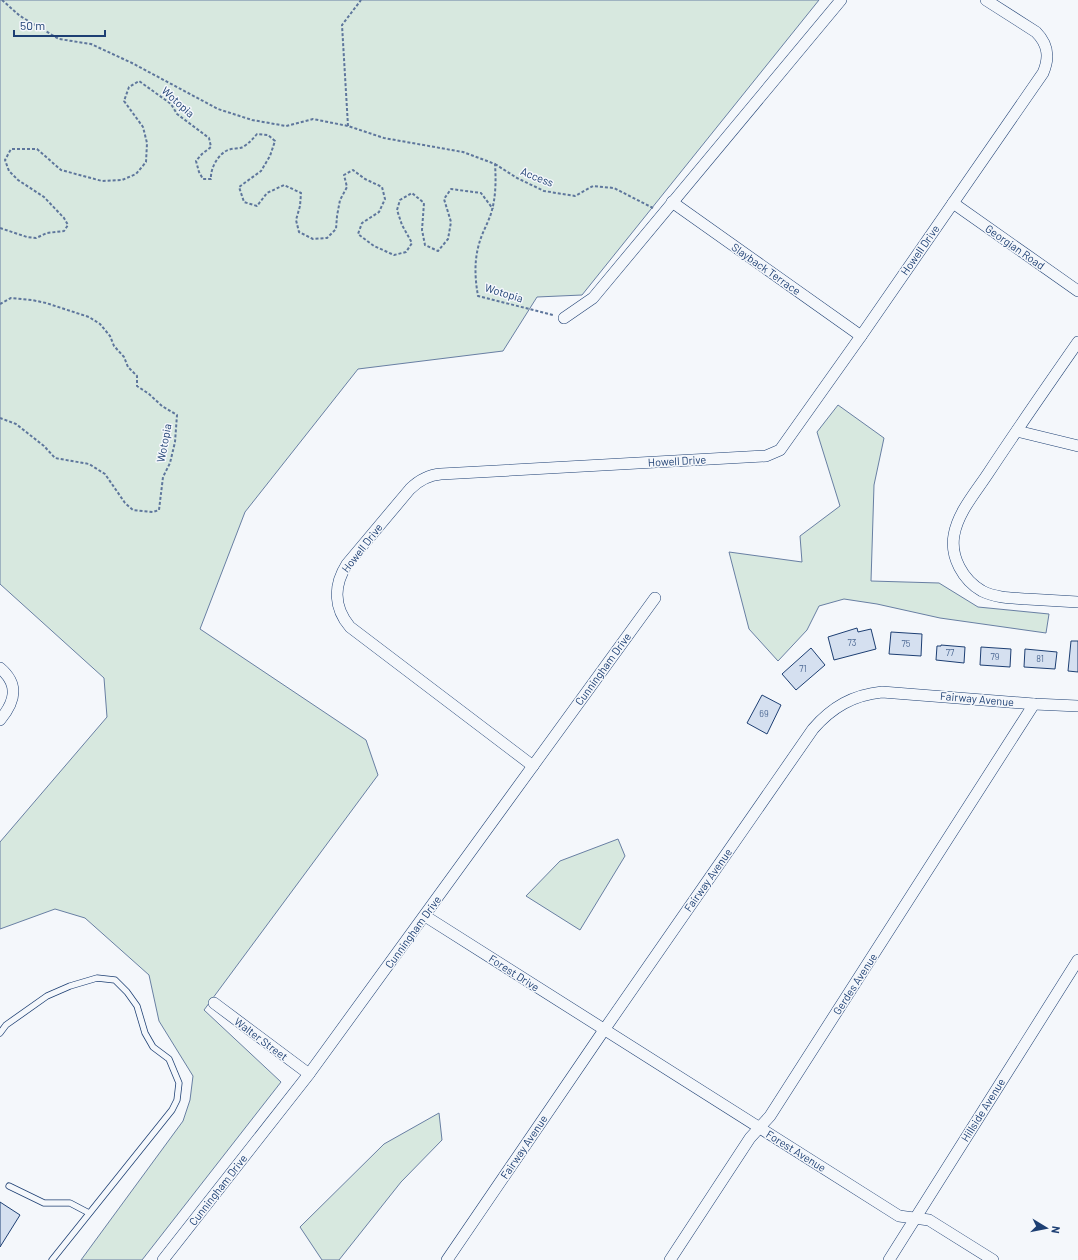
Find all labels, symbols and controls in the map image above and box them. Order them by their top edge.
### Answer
scale bar [14,12,105,38]
text: 50 m [20,18,45,32]
street label: Wotopia [159,84,197,120]
street label: Access [519,164,555,189]
street label: Georgian Road [983,221,1047,272]
street label: Howell Drive [898,222,942,277]
street label: Slayback Terrace [729,240,803,297]
street label: Wotopia [483,281,525,304]
street label: Wotopia [153,422,174,463]
street label: Howell Drive [648,452,707,469]
street label: Howell Drive [339,521,385,575]
street label: Cunningham Drive [572,630,633,707]
house number: 73 [848,637,857,648]
house number: 75 [902,638,911,649]
house number: 77 [946,647,955,658]
house number: 79 [991,651,1000,662]
house number: 81 [1036,653,1044,664]
house number: 71 [799,663,807,674]
street label: Fairway Avenue [940,689,1015,708]
house number: 69 [759,708,769,719]
street label: Fairway Avenue [681,845,734,914]
street label: Cunningham Drive [382,893,443,970]
street label: Gerdes Avenue [830,950,879,1017]
street label: Forest Drive [487,951,542,994]
street label: Walter Street [232,1014,290,1063]
street label: Hillside Avenue [958,1076,1007,1144]
street label: Fairway Avenue [497,1112,550,1181]
street label: Forest Avenue [764,1127,829,1174]
street label: Cunningham Drive [186,1152,249,1228]
north arrow [1026,1208,1066,1248]
text: N [1049,1225,1063,1235]

